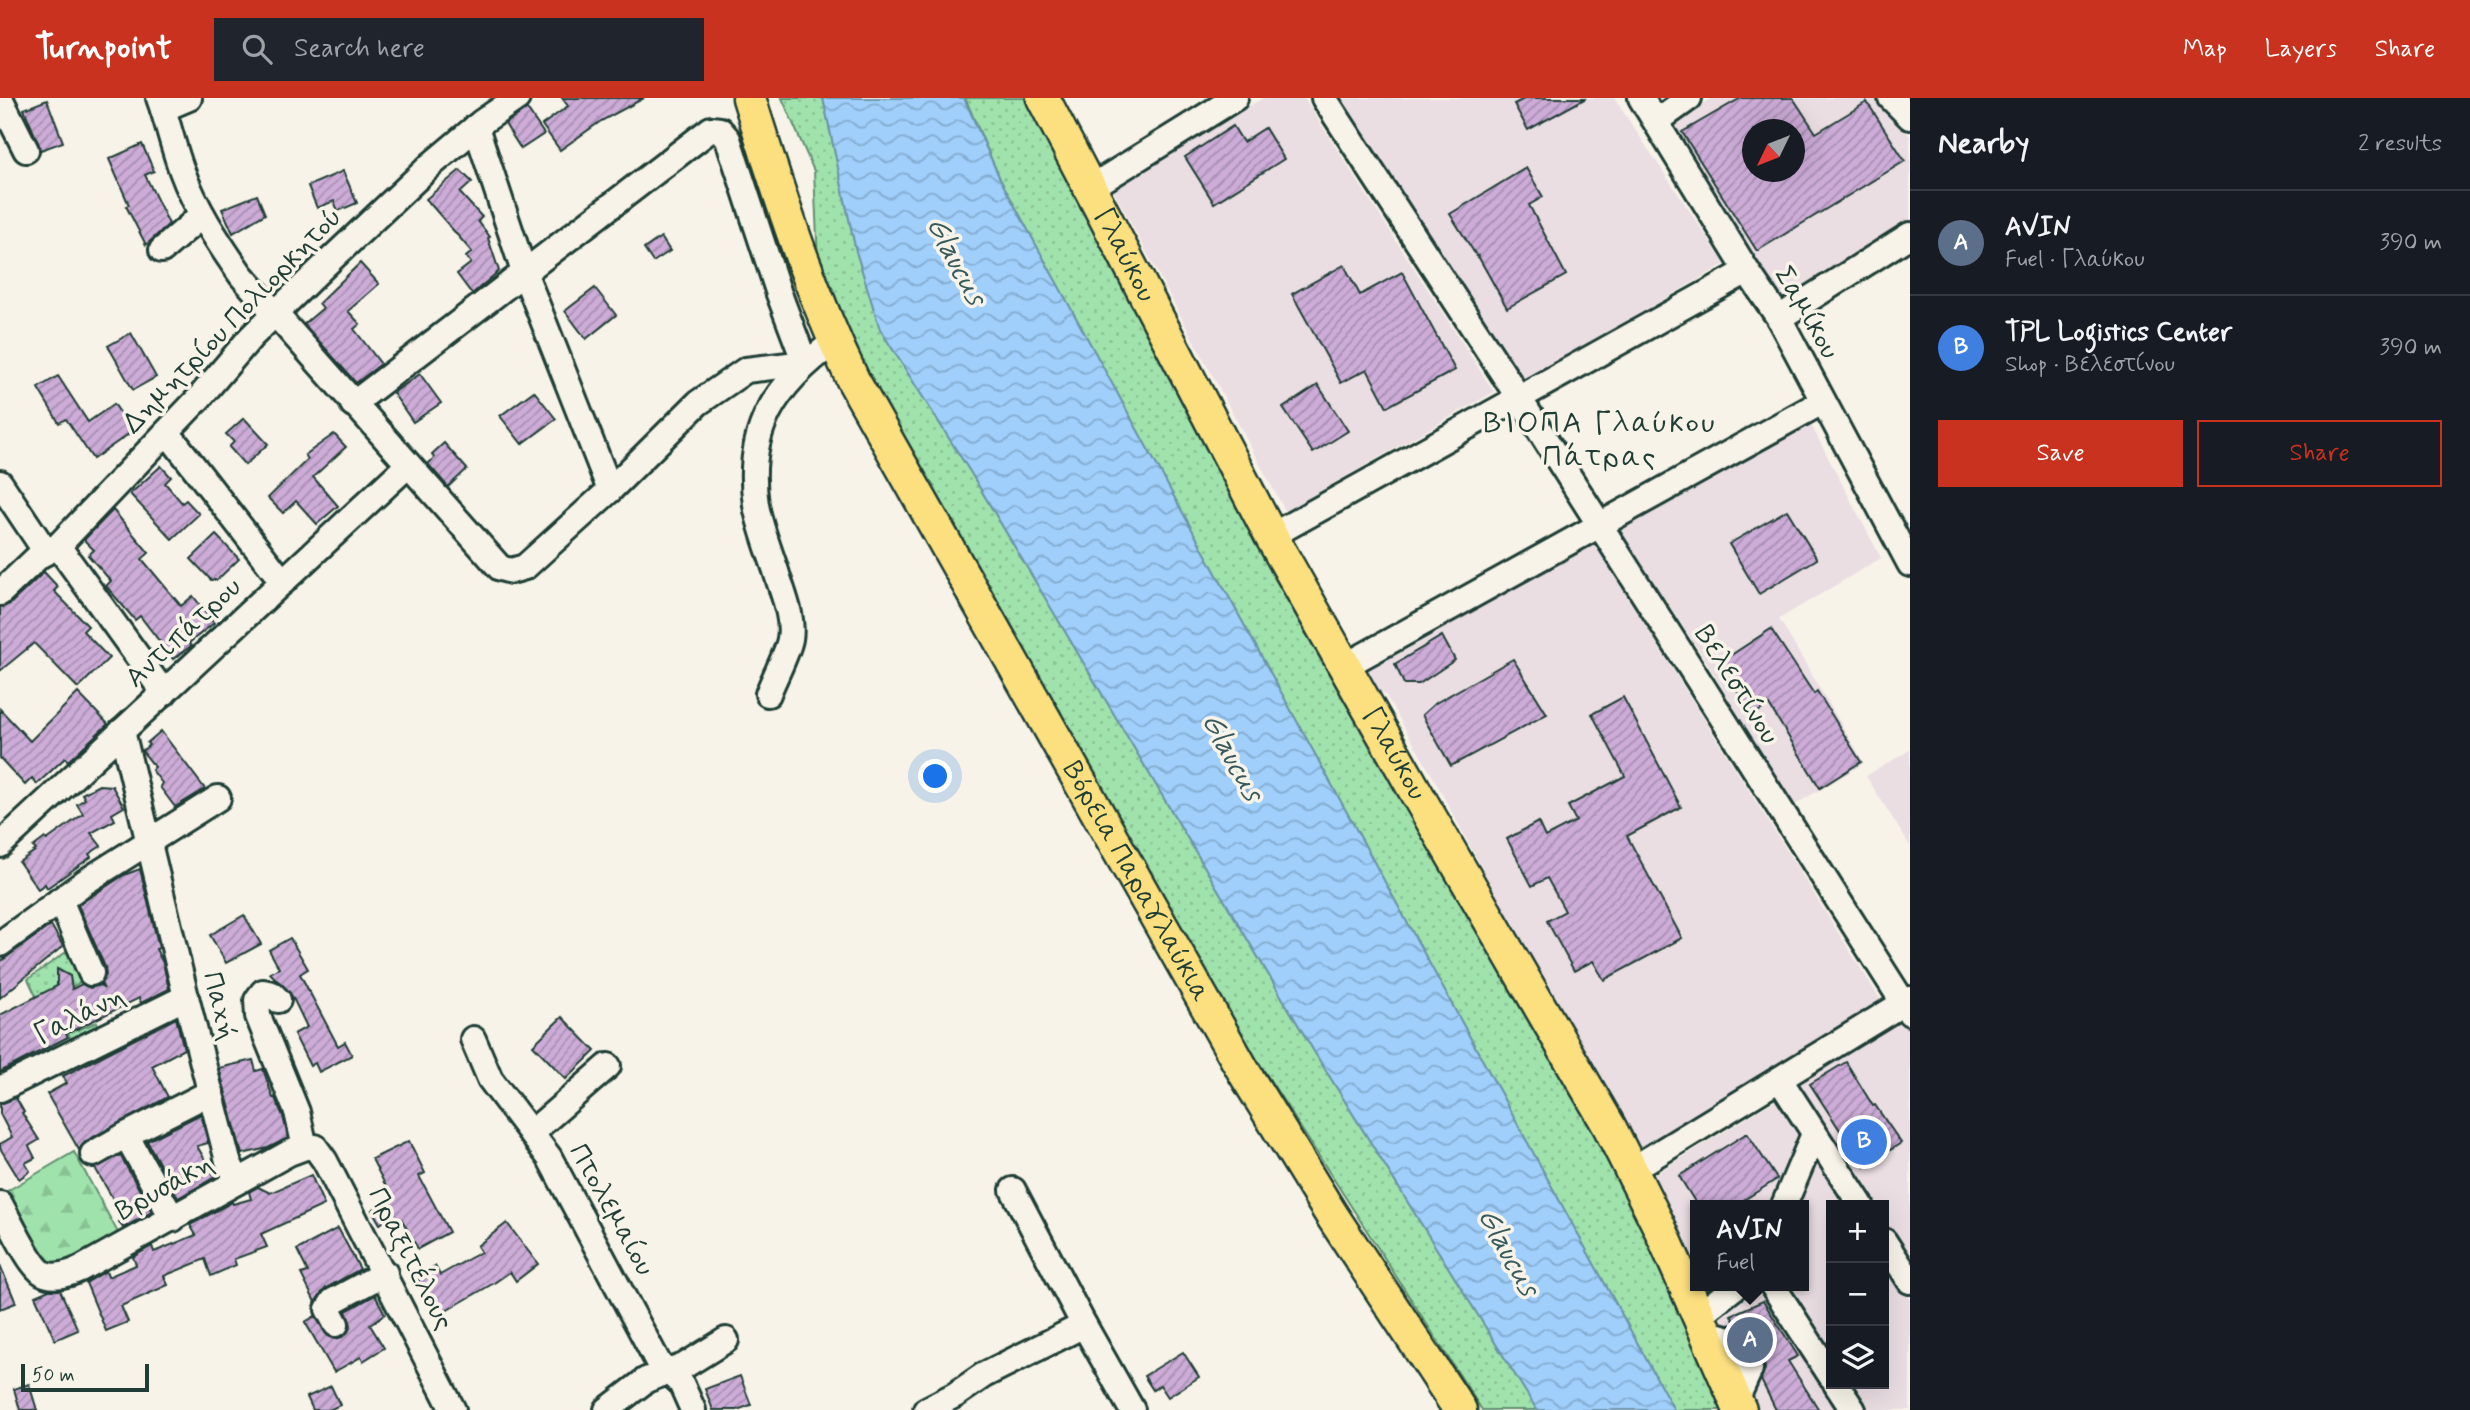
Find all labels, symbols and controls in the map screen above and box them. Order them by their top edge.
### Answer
search box [214,18,704,81]
text: Turnpoint [35,27,172,71]
icon: search [238,30,276,68]
text: Search here [294,32,425,66]
text: Map [2183,34,2227,65]
text: Layers [2265,34,2337,65]
text: Share [2375,34,2435,65]
north arrow [1742,119,1805,182]
text: Nearby [1938,124,2029,163]
text: 2 results [2358,129,2442,159]
street label: Δημητρίου Πολιορκητού [115,200,351,442]
street label: Γλαύκου [1085,201,1165,309]
water label: Glaucus [916,210,997,315]
text: AVIN [2005,211,2071,245]
text: A [1953,228,1969,258]
text: 390 m [2380,228,2442,258]
text: Fuel · Γλαύκου [2005,245,2145,275]
street label: Σαμίκου [1765,260,1847,366]
text: TPL Logistics Center [2005,316,2232,350]
text: B [1954,333,1968,363]
text: 390 m [2380,333,2442,363]
text: Shop · Βελεστίνου [2005,350,2175,380]
district label: ΒΙΟΠΑ Γλαύκου Πάτρας [1484,404,1717,477]
button: Save [1938,420,2183,487]
button: Share [2197,420,2442,487]
street label: Αντιπάτρου [118,570,250,696]
street label: Βελεστίνου [1685,618,1787,752]
street label: Γλαύκου [1353,701,1435,807]
water label: Glaucus [1192,706,1273,810]
street label: Βόρεια Παραγλαύκια [1054,755,1219,1009]
your location [918,759,952,793]
street label: Παχή [193,968,245,1044]
street label: Γαλάνη [28,978,132,1054]
pin: B [1841,1116,1887,1168]
street label: Πτολεμαίου [559,1137,663,1283]
street label: Βρυσάκη [109,1146,221,1230]
street label: Πραξιτέλους [358,1181,462,1337]
popup [1690,1200,1809,1291]
map controls [1826,1200,1889,1389]
button: + [1826,1200,1889,1263]
water label: Glaucus [1468,1201,1549,1305]
text: AVIN [1716,1214,1783,1248]
text: Fuel [1716,1248,1755,1278]
button: − [1826,1263,1889,1326]
pin: A [1727,1314,1773,1366]
button: layers [1826,1326,1889,1389]
scale bar [21,1361,149,1393]
text: 50 m [32,1363,75,1388]

